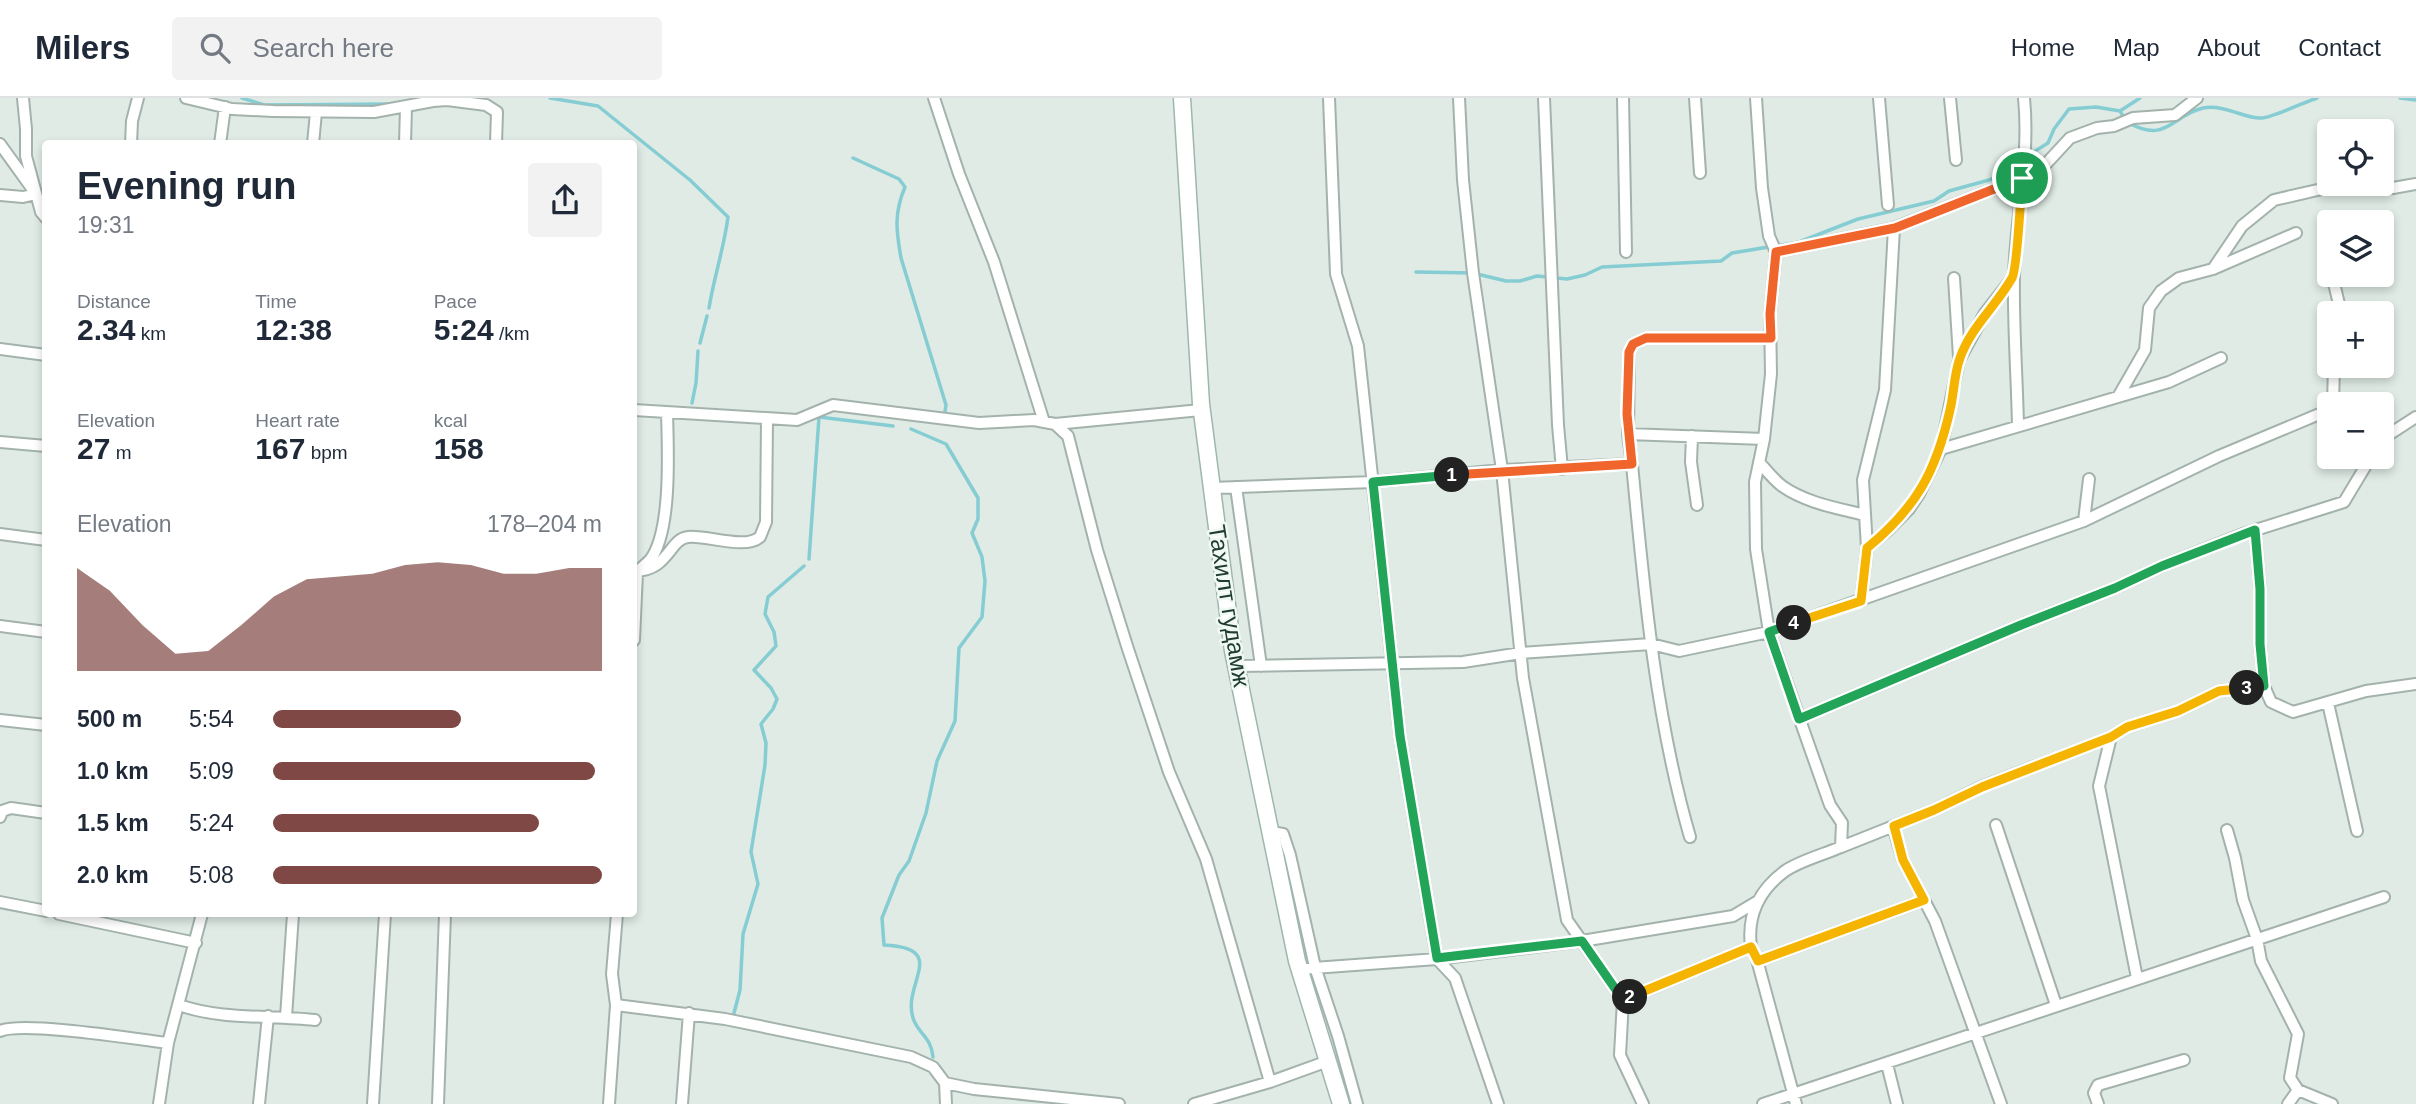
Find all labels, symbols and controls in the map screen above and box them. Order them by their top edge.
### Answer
search box [172,17,662,80]
text: Milers [35,29,130,66]
icon: search [196,29,234,67]
text: Search here [252,33,394,63]
text: Home [2011,34,2075,61]
text: Map [2113,34,2160,61]
text: About [2198,34,2260,61]
text: Contact [2298,34,2381,61]
map controls [2317,119,2394,469]
button: locate [2317,119,2394,196]
pin [1992,148,2052,208]
icon: arrive [2003,159,2041,197]
button: share [528,163,602,237]
text: Evening run [77,165,297,207]
button: layers [2317,210,2394,287]
text: 19:31 [77,212,135,238]
text: Distance [77,291,151,312]
text: Time [255,291,297,312]
text: Pace [434,291,477,312]
button: + [2317,301,2394,378]
text: 2.34 [77,313,135,346]
text: 12:38 [255,313,332,346]
text: 5:24 [434,313,494,346]
text: km [135,323,166,344]
text: /km [494,323,530,344]
button: − [2317,392,2394,469]
text: Elevation [77,410,155,431]
text: Heart rate [255,410,340,431]
text: kcal [434,410,467,431]
text: 27 [77,432,110,465]
text: 167 [255,432,305,465]
text: 158 [434,432,484,465]
text: m [110,442,131,463]
text: bpm [305,442,348,463]
pin: 1 [1434,458,1470,492]
text: 1 [1446,464,1457,485]
text: Elevation [77,511,172,537]
text: 178–204 m [487,511,602,537]
street label: Тахилт гудамж [1203,523,1256,689]
pin: 4 [1776,606,1812,640]
text: 4 [1788,612,1799,633]
pin: 3 [2230,670,2264,706]
text: 3 [2241,677,2252,698]
text: 500 m [77,706,142,732]
text: 5:54 [189,706,234,732]
text: 1.0 km [77,758,149,784]
text: 5:09 [189,758,234,784]
text: 1.5 km [77,810,149,836]
text: 5:24 [189,810,234,836]
text: 2.0 km [77,862,149,888]
text: 5:08 [189,862,234,888]
pin: 2 [1612,979,1648,1014]
text: 2 [1624,986,1635,1007]

